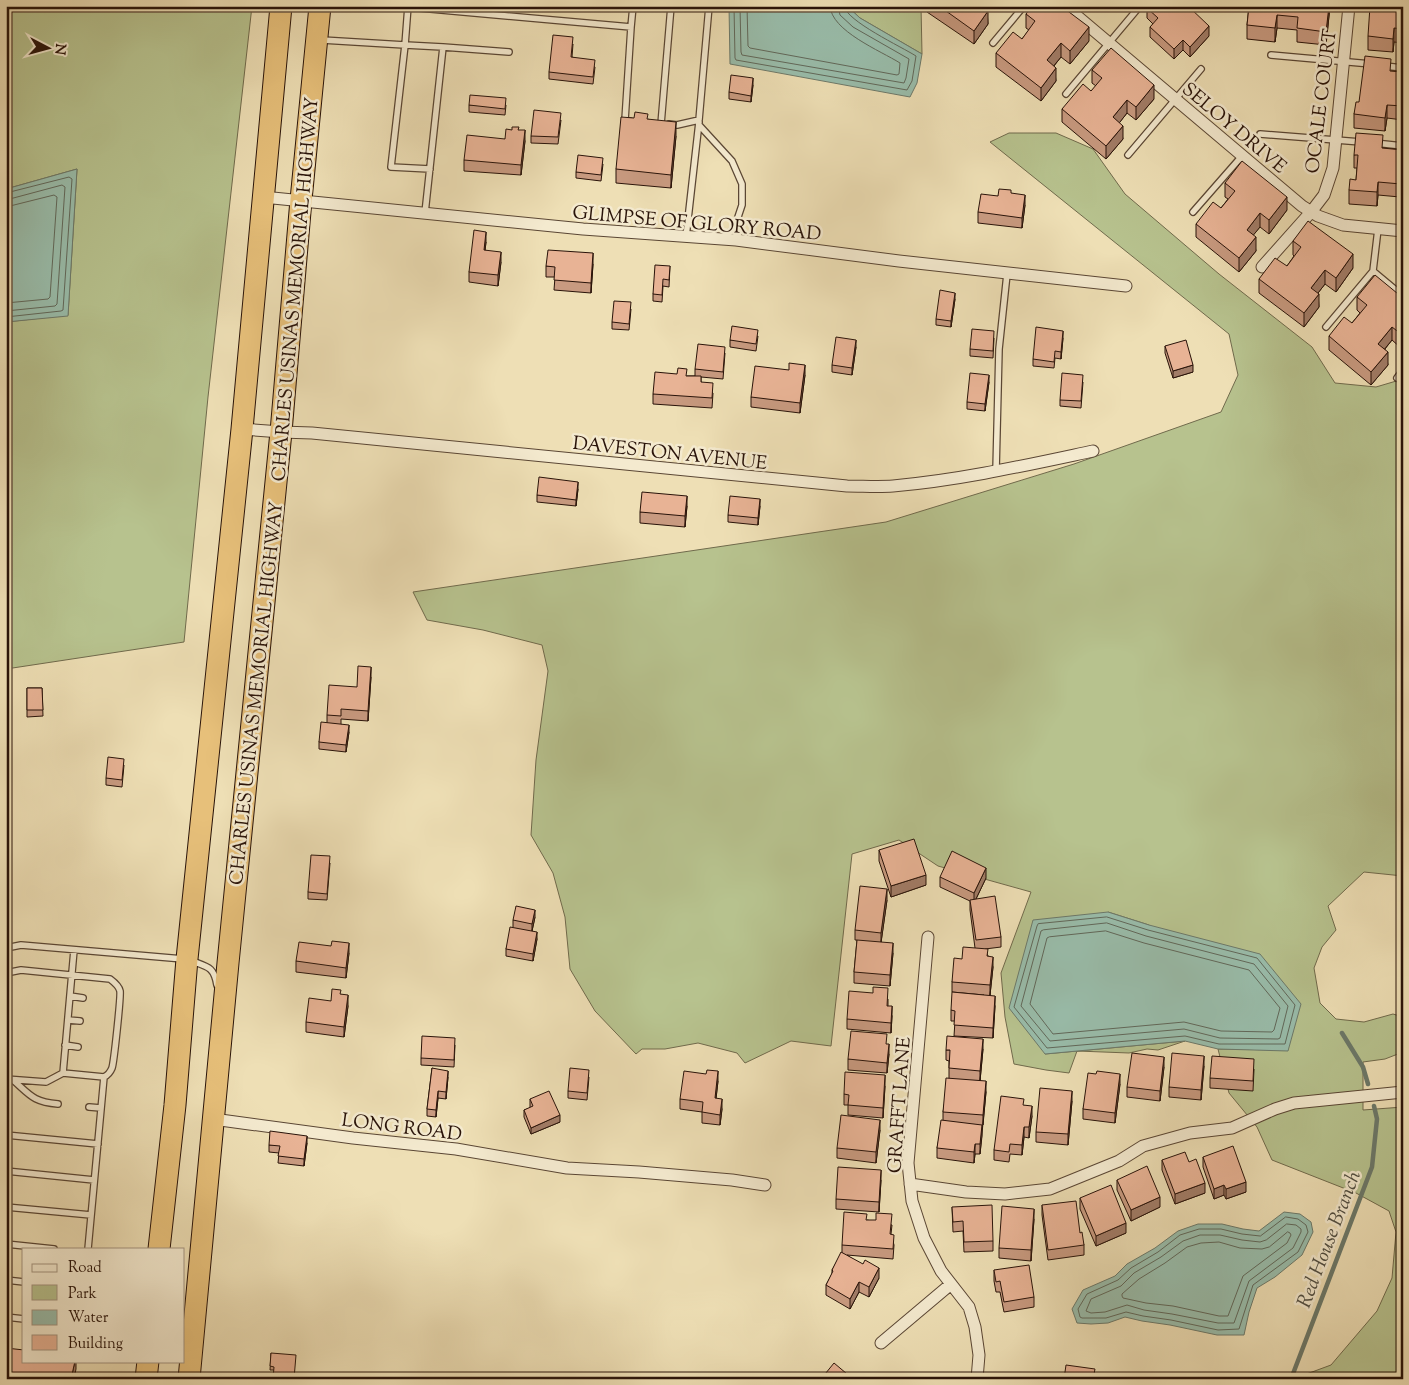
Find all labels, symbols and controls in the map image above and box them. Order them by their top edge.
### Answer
north arrow [22,22,72,72]
street label: OCALE COURT [1300,27,1345,175]
text: N [48,43,69,56]
street label: SELOY DRIVE [1175,77,1292,181]
street label: CHARLES USINAS MEMORIAL HIGHWAY [266,95,327,483]
street label: GLIMPSE OF GLORY ROAD [571,200,822,249]
street label: DAVESTON AVENUE [571,431,769,478]
street label: CHARLES USINAS MEMORIAL HIGHWAY [224,500,291,886]
street label: GRAFFT LANE [882,1036,919,1174]
street label: LONG ROAD [340,1108,463,1149]
water label: Red House Branch [1291,1167,1370,1313]
legend [22,1248,185,1362]
text: Road [68,1258,102,1279]
text: Park [68,1284,97,1305]
text: Water [68,1308,109,1329]
text: Building [68,1334,123,1355]

